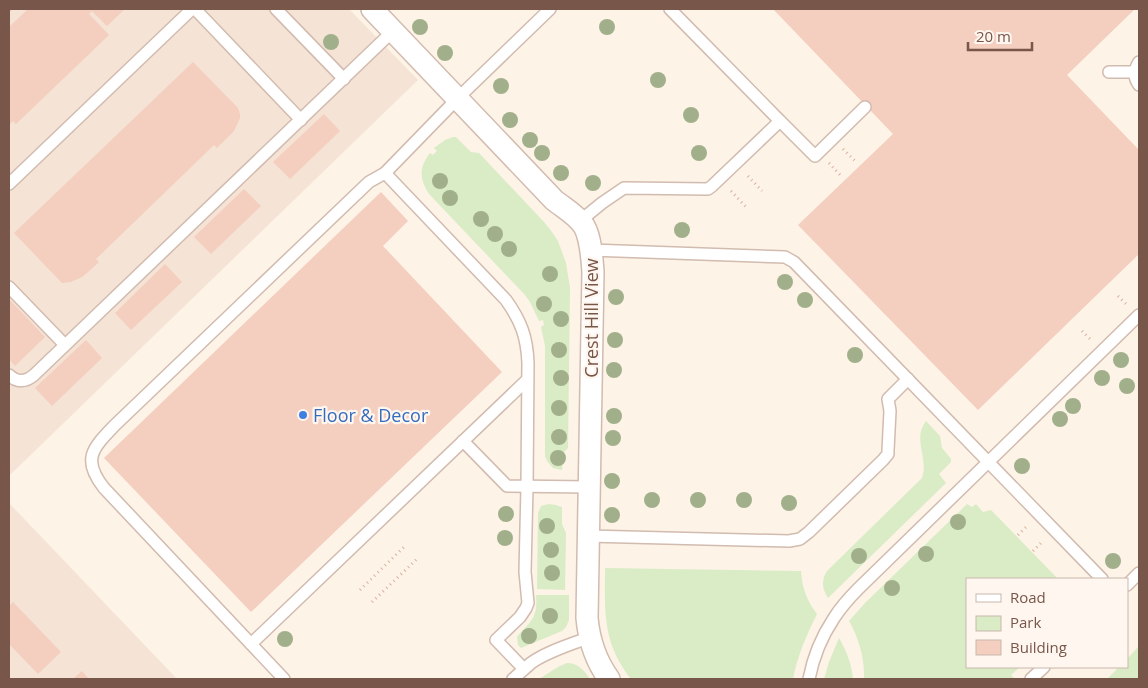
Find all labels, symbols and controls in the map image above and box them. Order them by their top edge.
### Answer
scale bar [968,20,1032,52]
text: 20 m [976,26,1011,46]
street label: Crest Hill View [579,258,603,378]
place label: Floor & Decor [313,403,429,427]
marker: Floor & Decor [297,409,309,421]
legend [966,578,1128,668]
text: Road [1010,587,1046,607]
text: Park [1010,612,1041,632]
text: Building [1010,637,1067,657]

